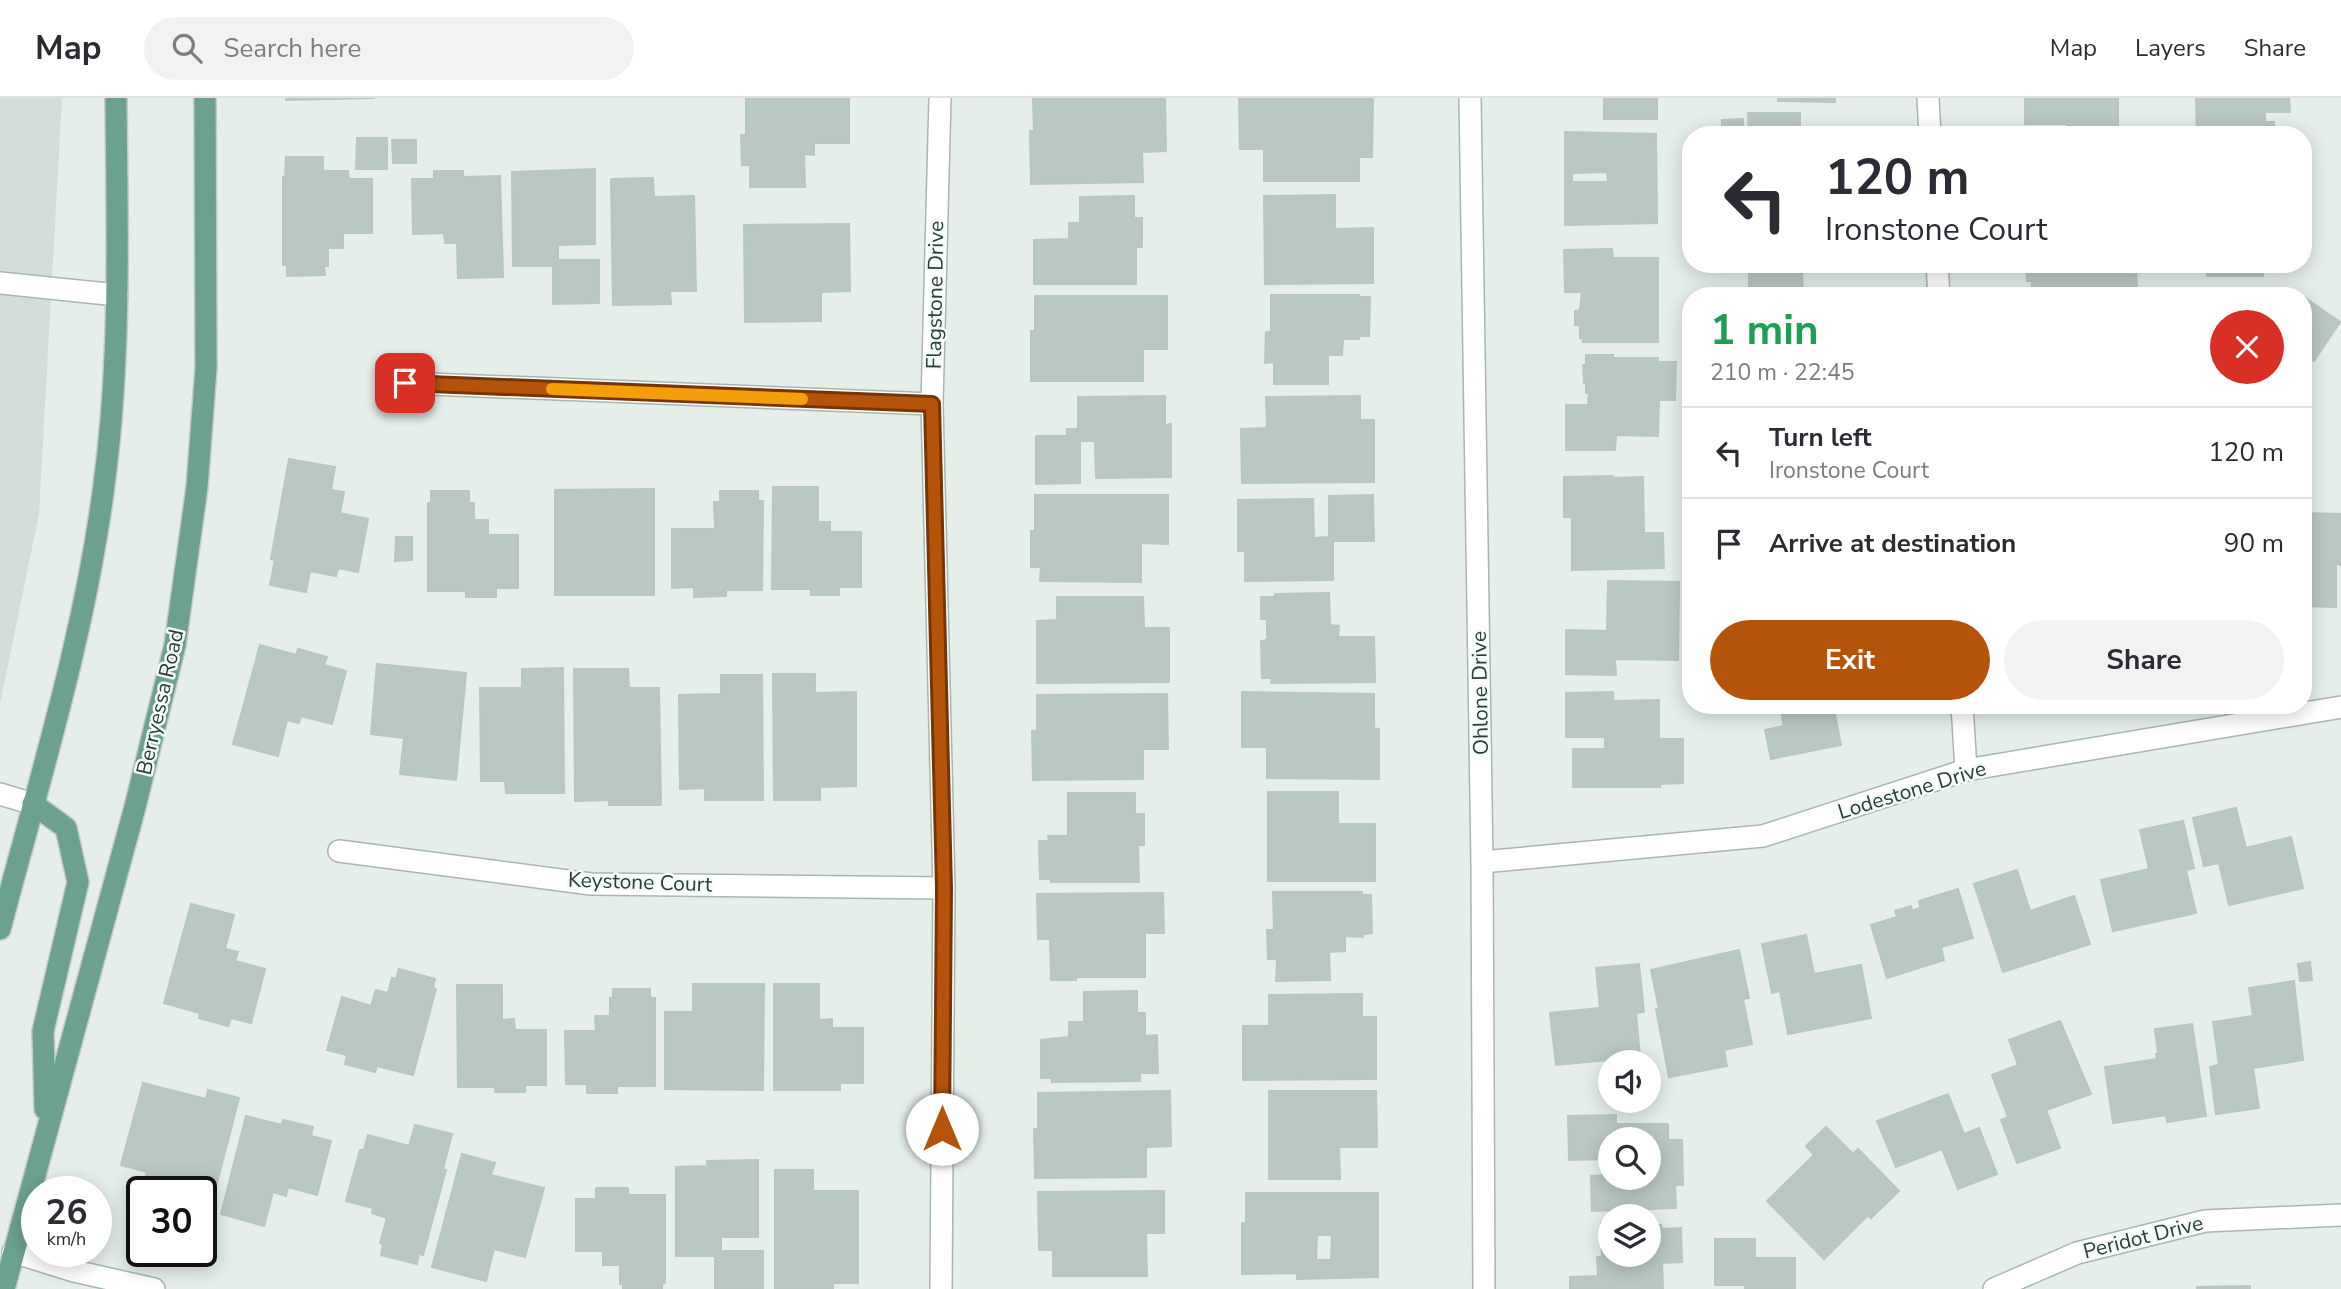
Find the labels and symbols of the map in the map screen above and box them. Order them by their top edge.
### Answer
street label: Flagstone Drive [920,221,950,369]
pin [375,353,435,413]
street label: Berryessa Road [130,627,190,777]
street label: Ohlone Drive [1465,631,1495,755]
street label: Lodestone Drive [1834,754,1990,826]
street label: Keystone Court [567,865,713,899]
position arrow [905,1092,979,1166]
speed limit sign: 30 [126,1176,217,1267]
street label: Peridot Drive [2080,1209,2206,1265]

